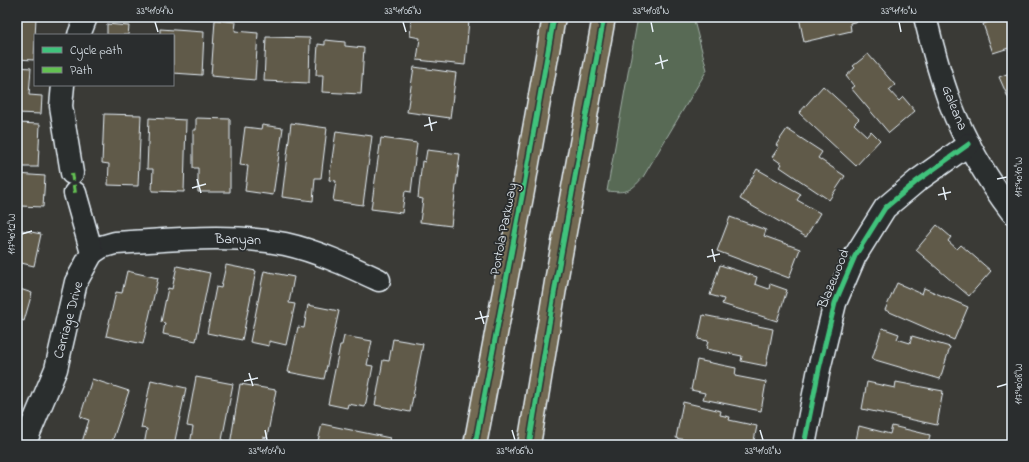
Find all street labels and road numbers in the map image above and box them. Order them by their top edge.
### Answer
street label: Galeana [935,82,973,134]
street label: Portola Parkway [485,181,524,277]
street label: Banyan [214,229,262,252]
street label: Blazewood [812,246,855,313]
street label: Carriage Drive [49,278,91,361]

